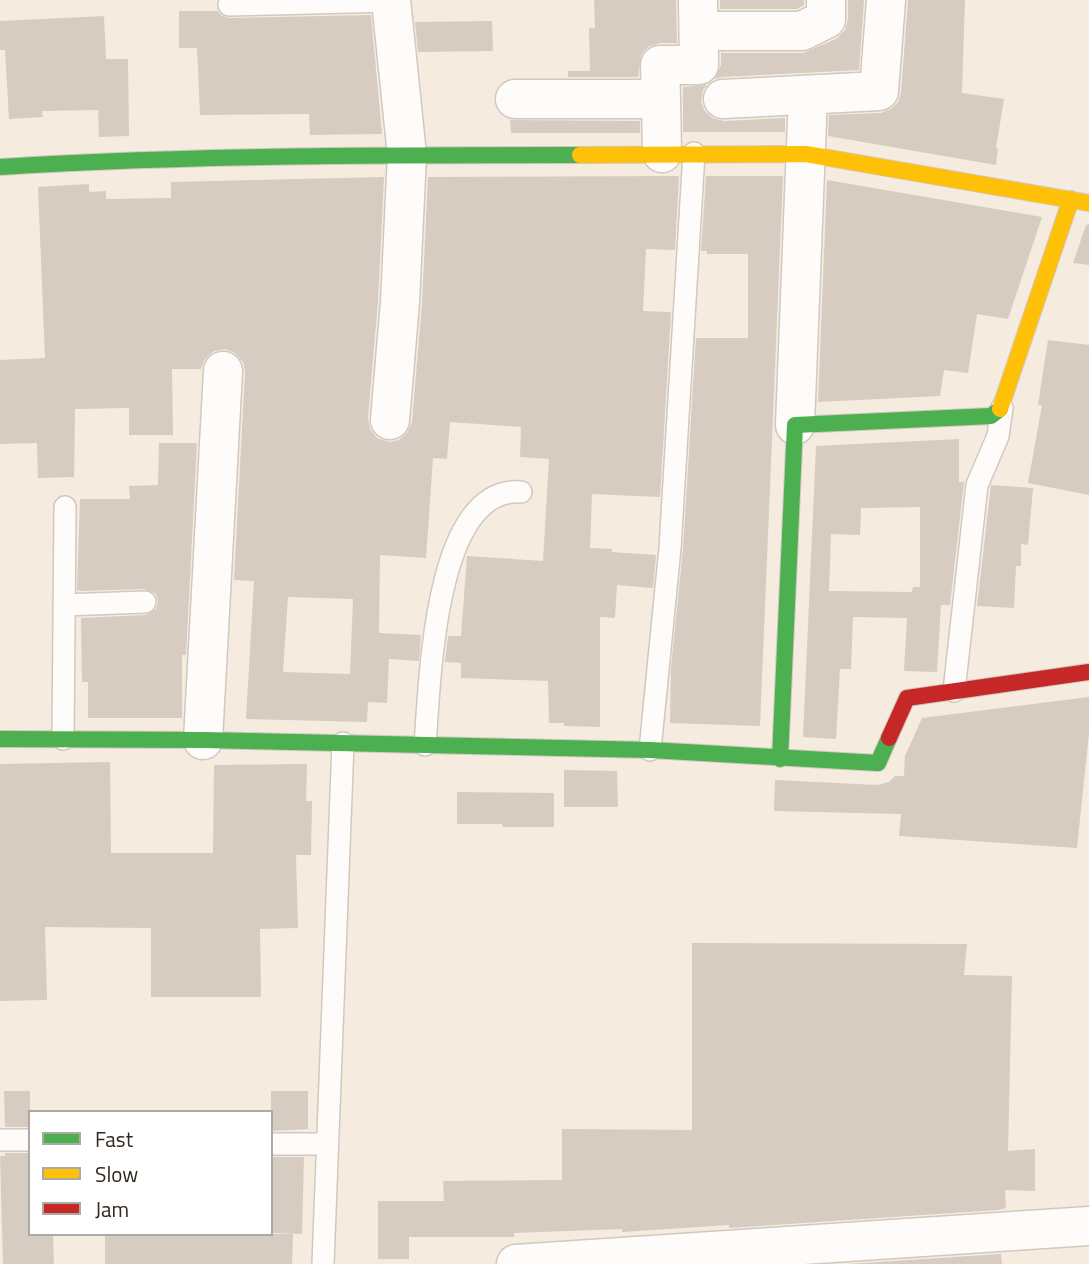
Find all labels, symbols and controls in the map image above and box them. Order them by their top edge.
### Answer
legend [28,1110,273,1236]
text: Fast [95,1123,133,1155]
text: Slow [95,1158,138,1190]
text: Jam [95,1193,129,1225]

